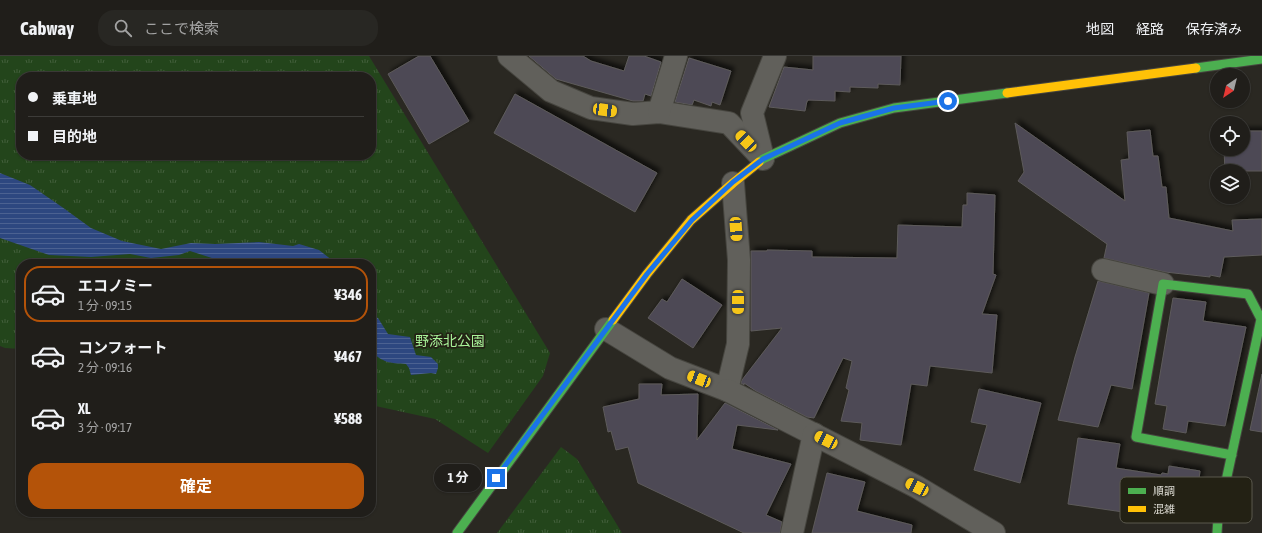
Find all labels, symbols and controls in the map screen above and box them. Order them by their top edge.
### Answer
search box [98,10,378,46]
text: Cabway [20,17,74,39]
icon: search [112,17,134,39]
text: ここで検索 [144,20,219,37]
text: 地図 [1086,21,1114,37]
text: 経路 [1136,21,1164,37]
text: 保存済み [1186,21,1242,37]
north arrow [1210,68,1250,108]
map controls [1210,68,1250,204]
text: 乗車地 [52,90,97,107]
route start [939,92,957,110]
car [592,102,618,118]
button: locate [1210,116,1250,156]
text: 目的地 [52,128,97,145]
car [733,128,759,154]
button: layers [1210,164,1250,204]
car [729,217,743,241]
icon: car [30,276,66,312]
text: エコノミー [78,277,153,294]
text: ¥346 [334,286,362,303]
car [732,290,744,314]
text: 1 分 · 09:15 [78,298,132,313]
park label: 野添北公園 [415,333,485,349]
icon: car [30,338,66,374]
text: コンフォート [78,339,168,356]
text: ¥467 [334,348,362,365]
text: 2 分 · 09:16 [78,360,132,375]
car [686,369,712,389]
icon: car [30,400,66,436]
text: XL [78,400,91,417]
text: ¥588 [334,410,362,427]
text: 3 分 · 09:17 [78,420,132,435]
car [813,429,839,451]
button: 確定 [28,463,364,509]
callout: 1 分 [434,464,482,492]
route end [487,469,505,487]
text: 1 分 [448,470,468,485]
car [904,476,930,498]
legend [1120,477,1252,523]
text: 順調 [1153,485,1175,497]
text: 混雑 [1153,503,1175,515]

